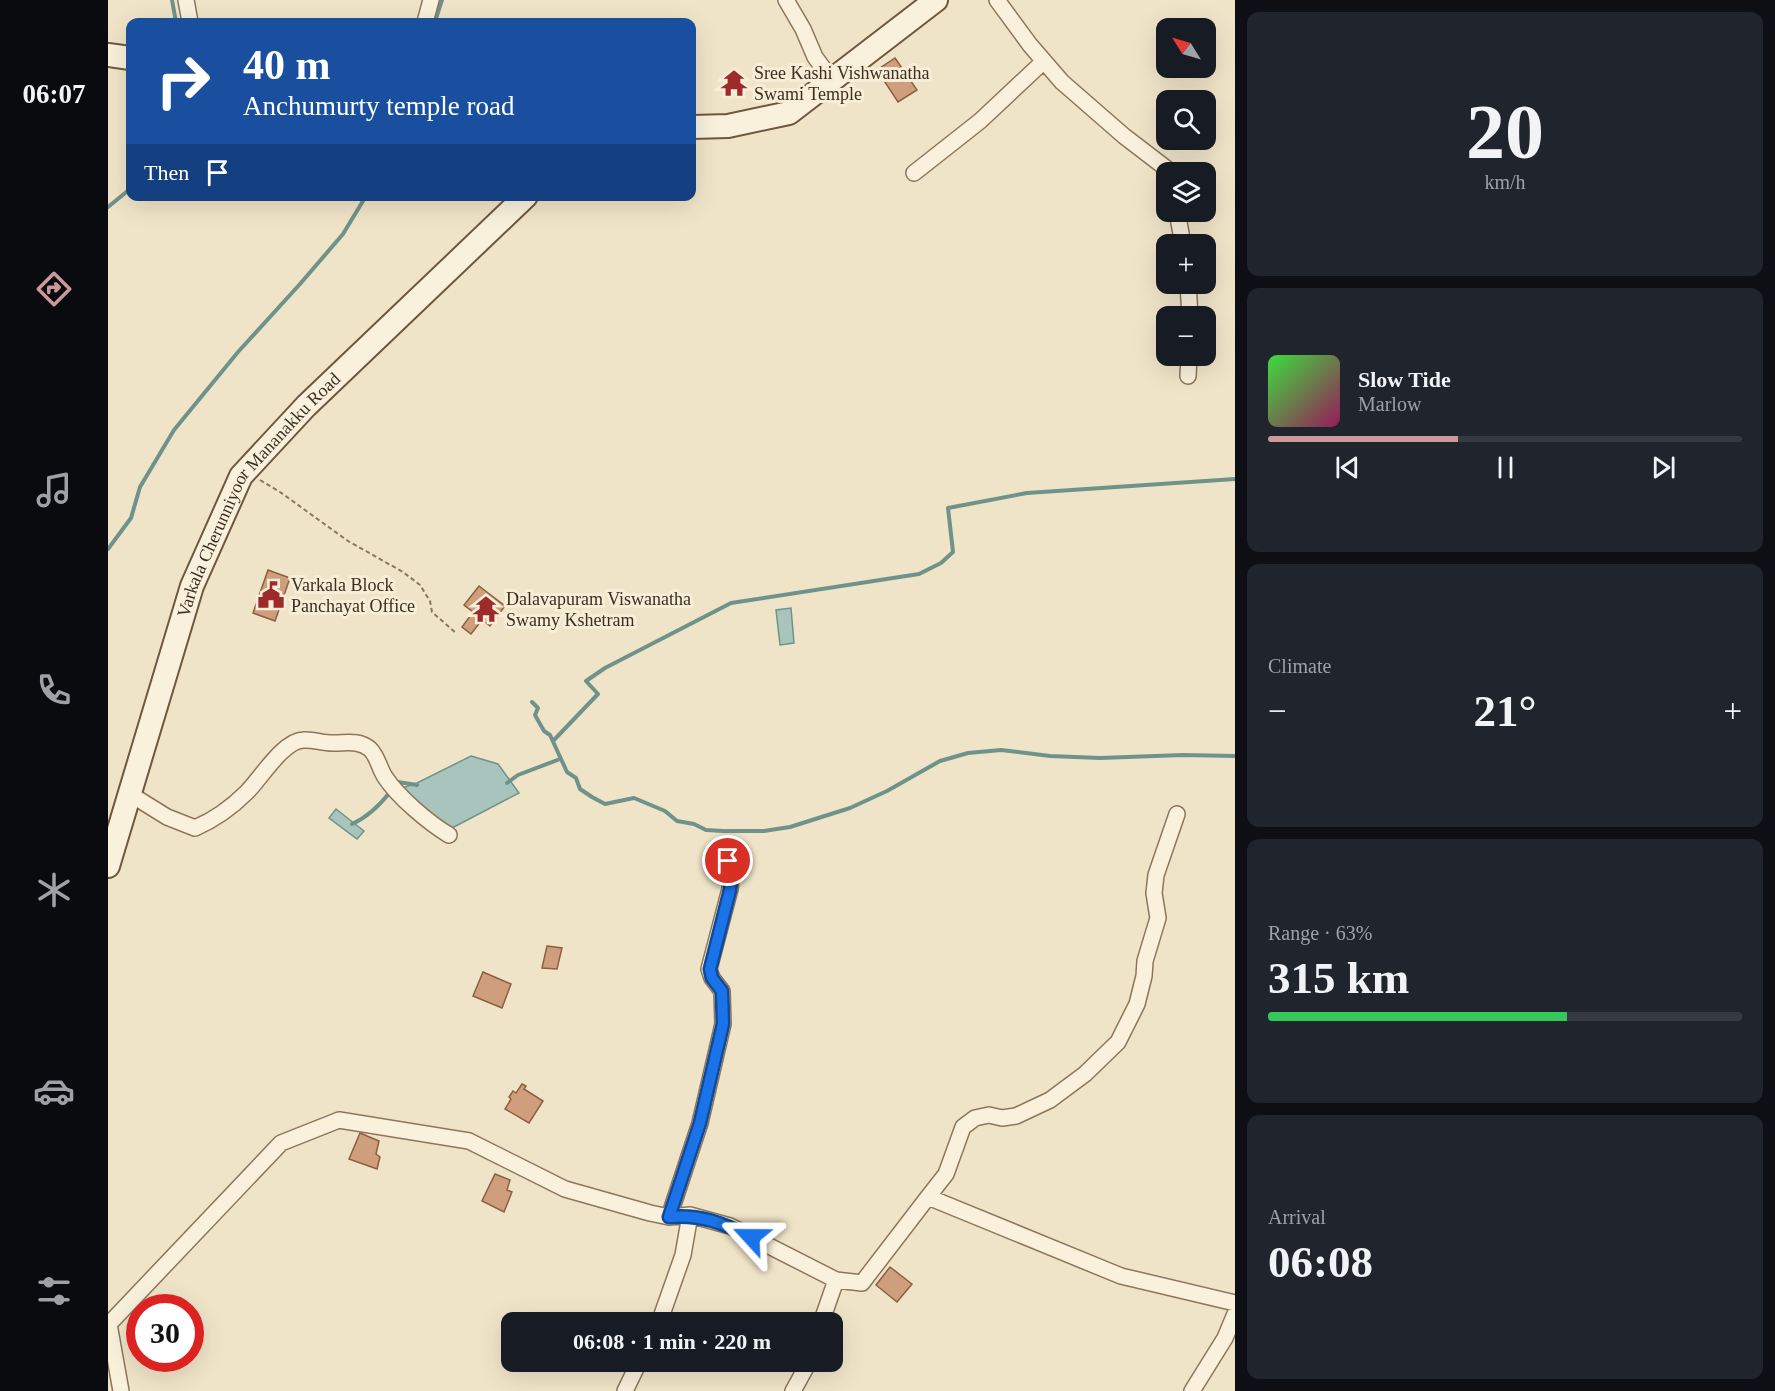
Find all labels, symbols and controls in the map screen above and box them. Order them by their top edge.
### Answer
north arrow [1156,18,1216,78]
map controls [1156,18,1216,366]
icon: right [144,42,222,120]
text: 40 m [243,42,331,88]
place label: Sree Kashi Vishwanatha Swami Temple [754,63,930,104]
temple icon: Sree Kashi Vishwanatha Swami Temple [719,68,749,98]
text: 06:07 [23,79,86,109]
text: 20 [1466,88,1544,175]
button: search [1156,90,1216,150]
text: Anchumurty temple road [243,91,514,121]
icon: arrive [201,156,234,189]
text: Then [144,160,189,185]
button: layers [1156,162,1216,222]
text: km/h [1484,171,1526,193]
button: + [1156,234,1216,294]
icon: directions [33,268,75,310]
button: − [1156,306,1216,366]
text: Slow Tide [1358,367,1451,392]
street label: Varkala Cherunniyoor Mananakku Road [173,369,344,620]
text: Marlow [1358,393,1421,415]
icon: previous [1331,451,1364,484]
icon: pause [1489,451,1522,484]
icon: next [1647,451,1680,484]
icon: music [33,469,75,511]
place label: Varkala Block Panchayat Office [291,575,415,616]
public building icon: Varkala Block Panchayat Office [256,580,286,610]
place label: Dalavapuram Viswanatha Swamy Kshetram [506,589,691,630]
temple icon: Dalavapuram Viswanatha Swamy Kshetram [471,594,501,624]
text: Climate [1268,655,1331,677]
icon: phone [33,669,75,711]
text: 21° [1474,686,1537,736]
text: − [1268,693,1287,729]
text: + [1723,693,1742,729]
pin [702,835,753,886]
icon: arrive [711,844,744,877]
icon: climate [33,869,75,911]
text: Range · 63% [1268,922,1372,944]
text: 315 km [1268,953,1409,1003]
icon: car [33,1070,75,1112]
position arrow [719,1205,783,1269]
text: Arrival [1268,1206,1326,1228]
text: 06:08 [1268,1237,1373,1287]
icon: filters [33,1270,75,1312]
speed limit sign: 30 [126,1294,204,1372]
text: 06:08 · 1 min · 220 m [573,1329,771,1354]

